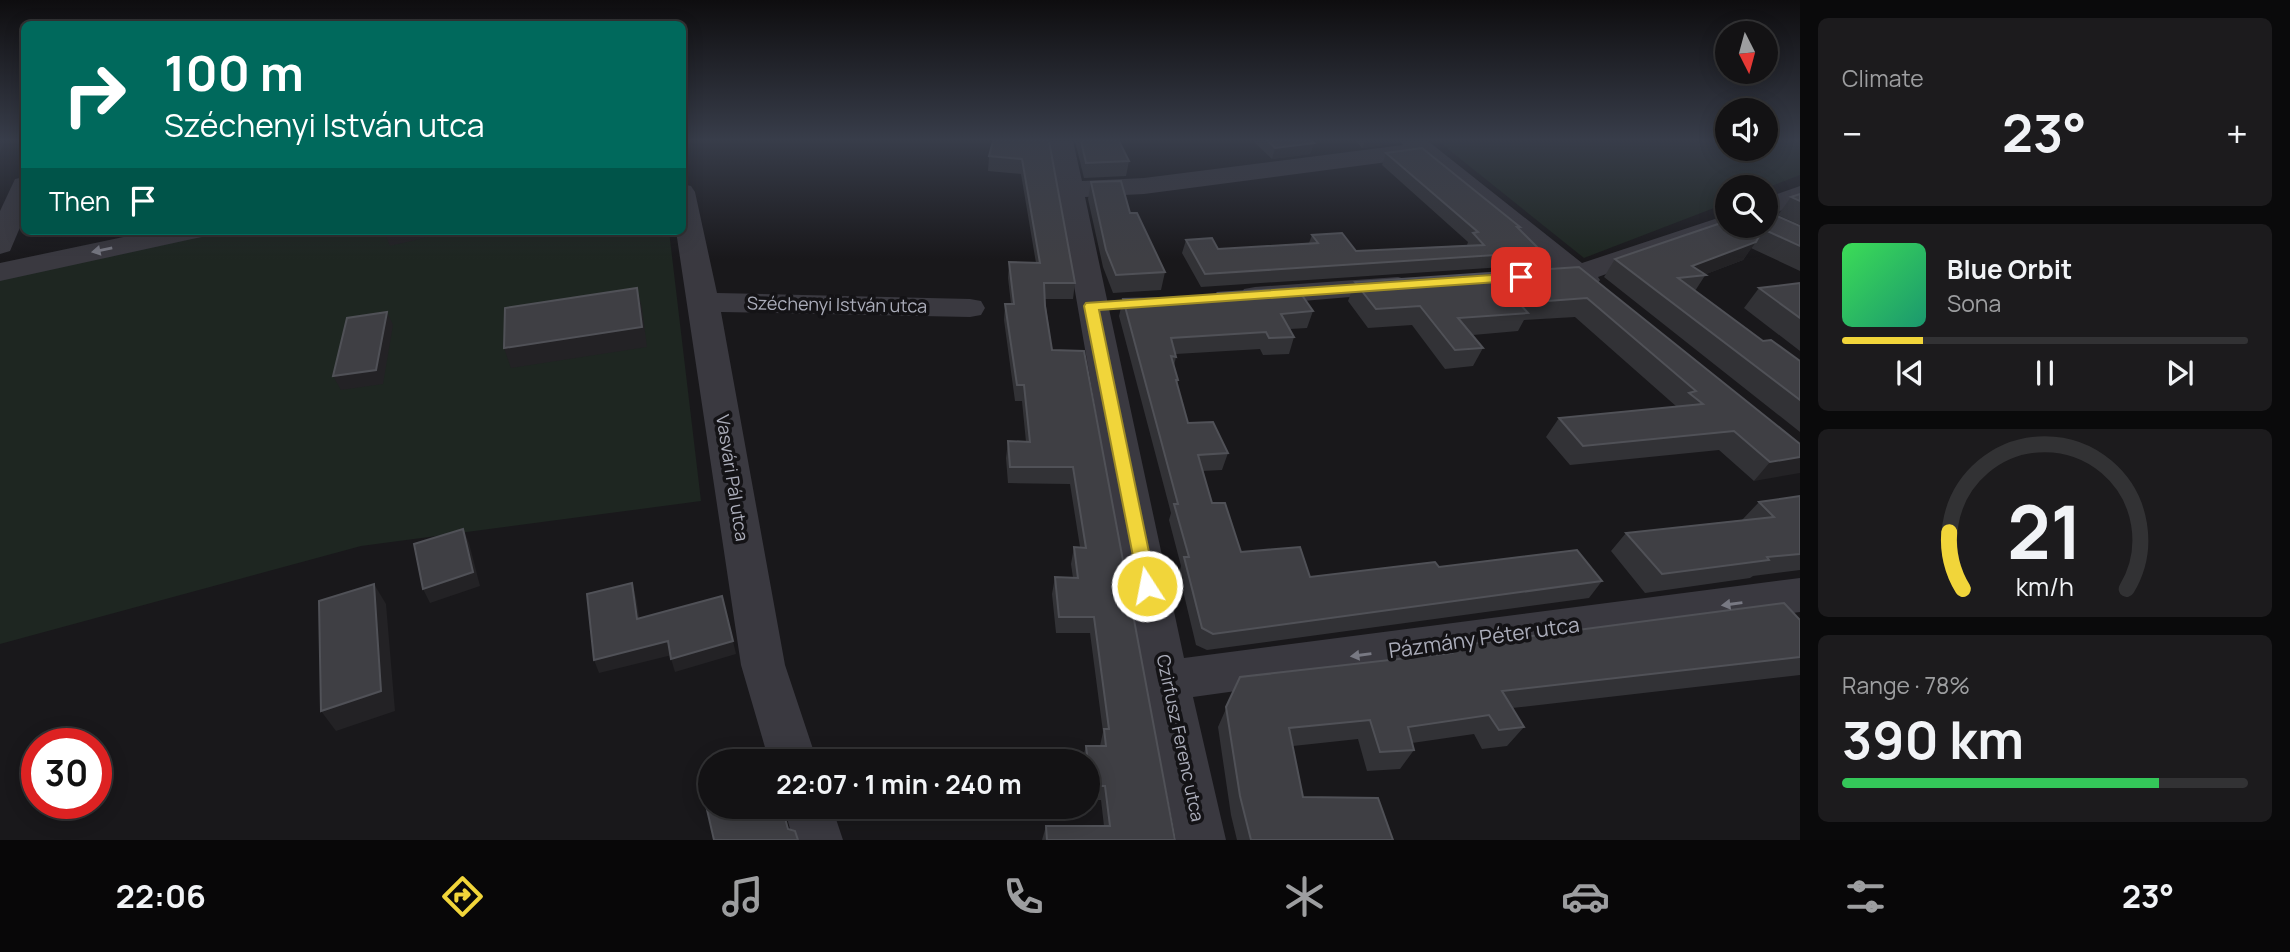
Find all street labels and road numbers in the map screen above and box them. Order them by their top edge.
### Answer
street label: Széchenyi István utca [747,290,927,318]
street label: Vasvári Pál utca [711,413,755,543]
street label: Pázmány Péter utca [1387,610,1581,664]
street label: Czirfusz Ferenc utca [1152,652,1210,824]

